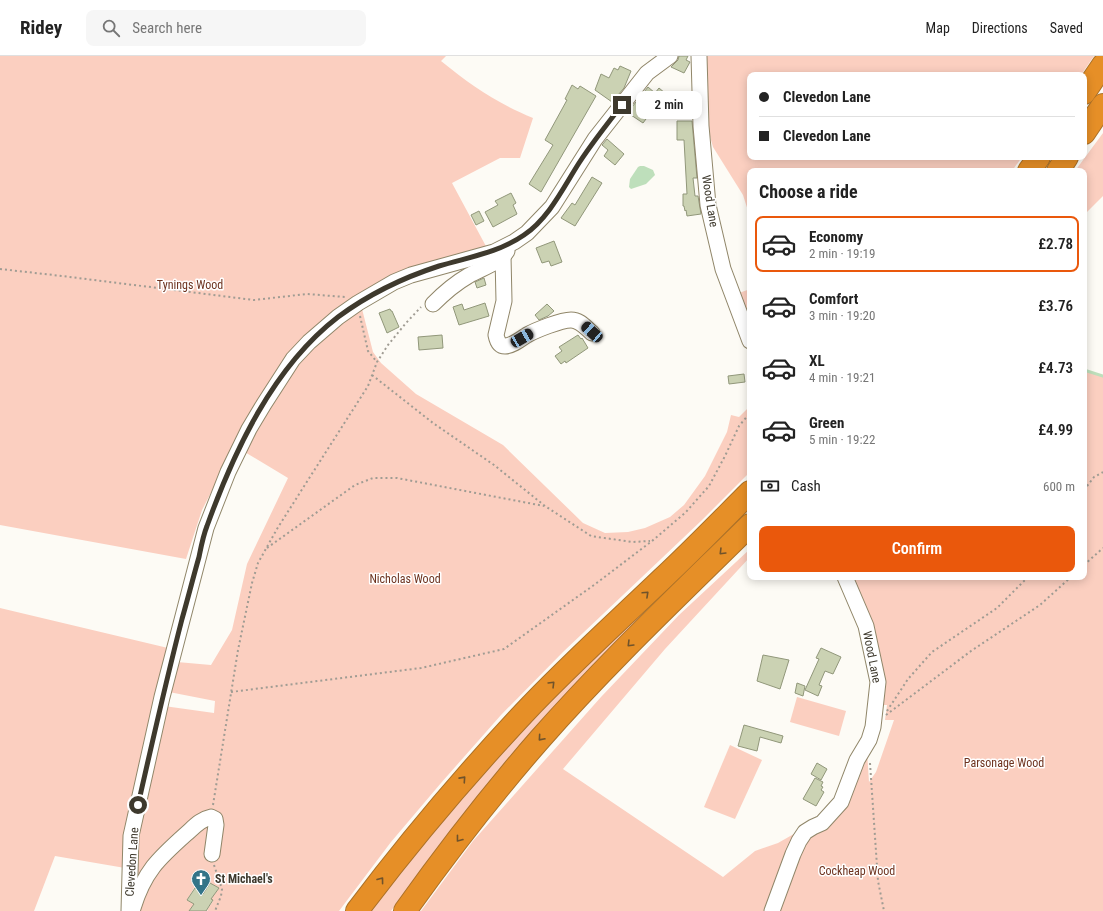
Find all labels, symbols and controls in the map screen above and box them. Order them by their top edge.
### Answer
search box [86,10,366,46]
text: Ridey [20,16,62,39]
icon: search [100,17,122,39]
text: Search here [132,19,202,37]
text: Map [926,20,950,36]
text: Directions [972,20,1028,36]
text: Saved [1050,20,1083,36]
text: Clevedon Lane [783,88,871,106]
callout: 2 min [636,91,702,119]
route end [613,96,631,114]
text: 2 min [655,97,683,112]
text: Clevedon Lane [783,127,871,145]
street label: Wood Lane [699,174,721,228]
text: Choose a ride [759,181,858,202]
icon: car [761,226,797,262]
text: Economy [809,228,863,246]
text: £2.78 [1038,235,1073,253]
text: 2 min · 19:19 [809,246,875,261]
park label: Tynings Wood [157,278,223,292]
icon: car [761,288,797,324]
text: Comfort [809,290,858,308]
text: £3.76 [1038,297,1073,315]
text: 3 min · 19:20 [809,308,875,323]
car [579,320,605,344]
car [509,327,535,349]
icon: car [761,350,797,386]
text: XL [809,352,825,370]
text: £4.73 [1038,359,1073,377]
text: 4 min · 19:21 [809,370,875,385]
icon: car [761,412,797,448]
text: Green [809,414,844,432]
text: £4.99 [1038,421,1073,439]
text: 5 min · 19:22 [809,432,875,447]
icon: cash [759,475,781,497]
text: Cash [791,477,821,495]
text: 600 m [1043,479,1075,494]
button: Confirm [759,526,1075,572]
one-way arrow [719,547,727,555]
park label: Nicholas Wood [369,572,441,586]
one-way arrow [641,592,648,599]
street label: Wood Lane [860,630,884,685]
one-way arrow [627,639,635,647]
one-way arrow [547,681,555,689]
one-way arrow [538,734,545,741]
park label: Parsonage Wood [964,756,1044,770]
one-way arrow [459,777,466,784]
route start [129,796,147,814]
street label: Clevedon Lane [123,827,141,897]
one-way arrow [456,835,463,842]
park label: Cockheap Wood [819,864,895,878]
church icon: St Michael's [190,868,212,896]
place label: St Michael's [215,872,273,886]
one-way arrow [376,877,383,884]

